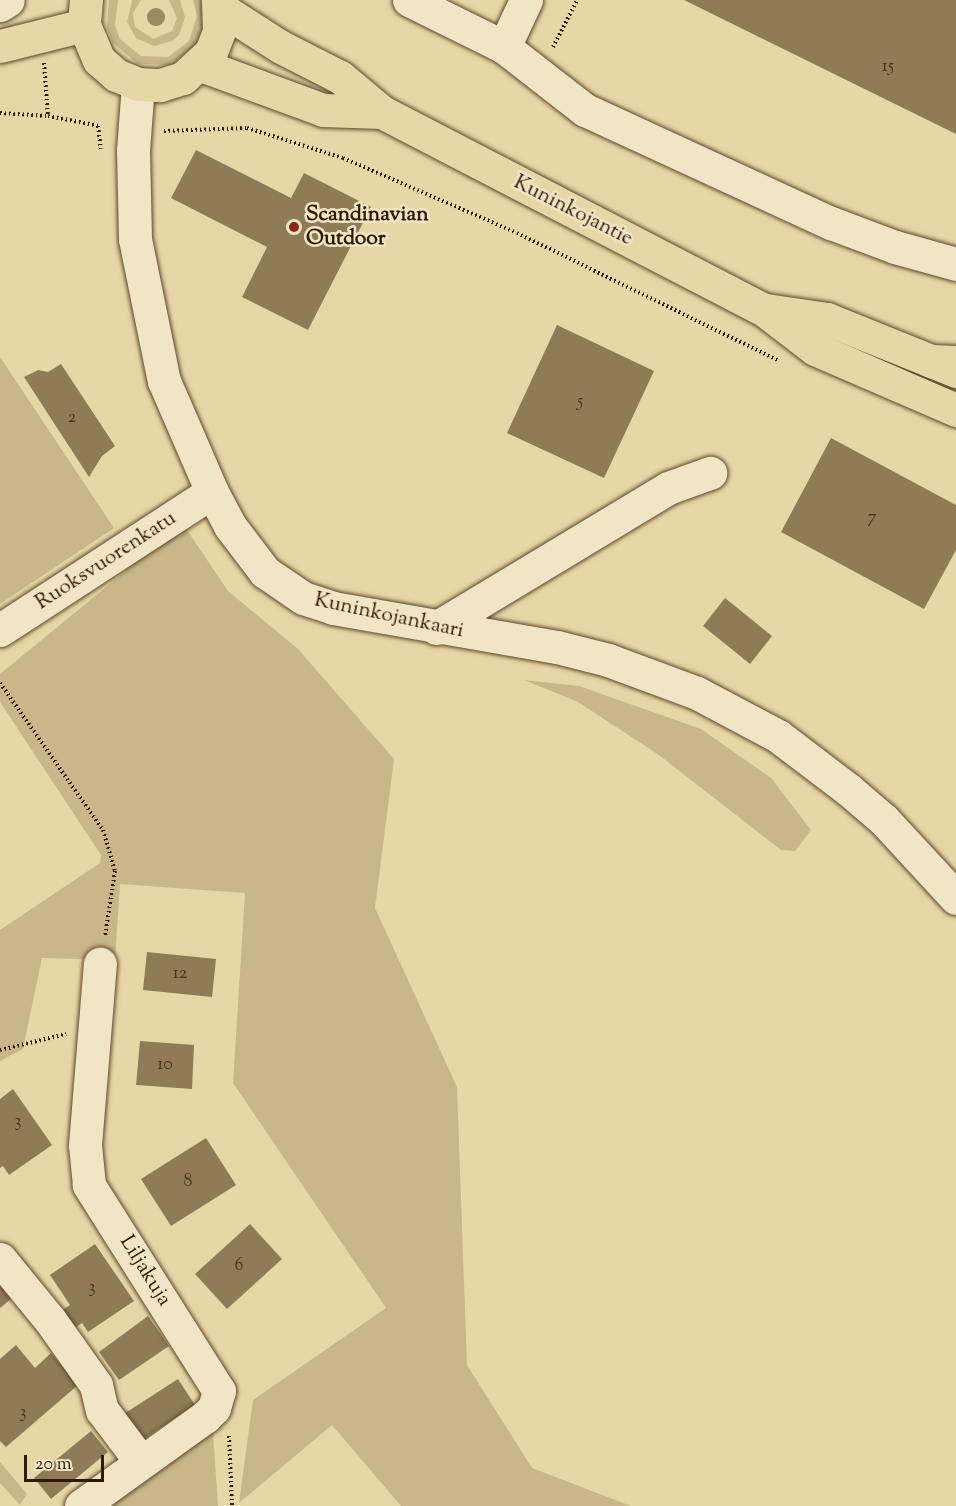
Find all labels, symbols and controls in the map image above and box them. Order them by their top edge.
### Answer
house number: 15 [882,56,894,78]
street label: Kuninkojantie [509,170,637,252]
place label: Scandinavian Outdoor [306,202,429,252]
marker: Scandinavian Outdoor [287,220,301,234]
house number: 5 [577,391,583,413]
house number: 2 [68,407,76,429]
street label: Ruoksvuorenkatu [31,506,181,616]
house number: 7 [867,507,877,529]
street label: Kuninkojankaari [312,588,466,644]
house number: 12 [173,963,187,985]
house number: 10 [157,1054,173,1076]
house number: 3 [14,1111,22,1133]
house number: 8 [184,1171,192,1193]
street label: Liljakuja [113,1231,177,1311]
house number: 6 [235,1255,243,1277]
house number: 3 [88,1277,96,1299]
house number: 3 [19,1402,27,1424]
scale bar [27,1443,106,1481]
text: 20 m [35,1452,72,1478]

